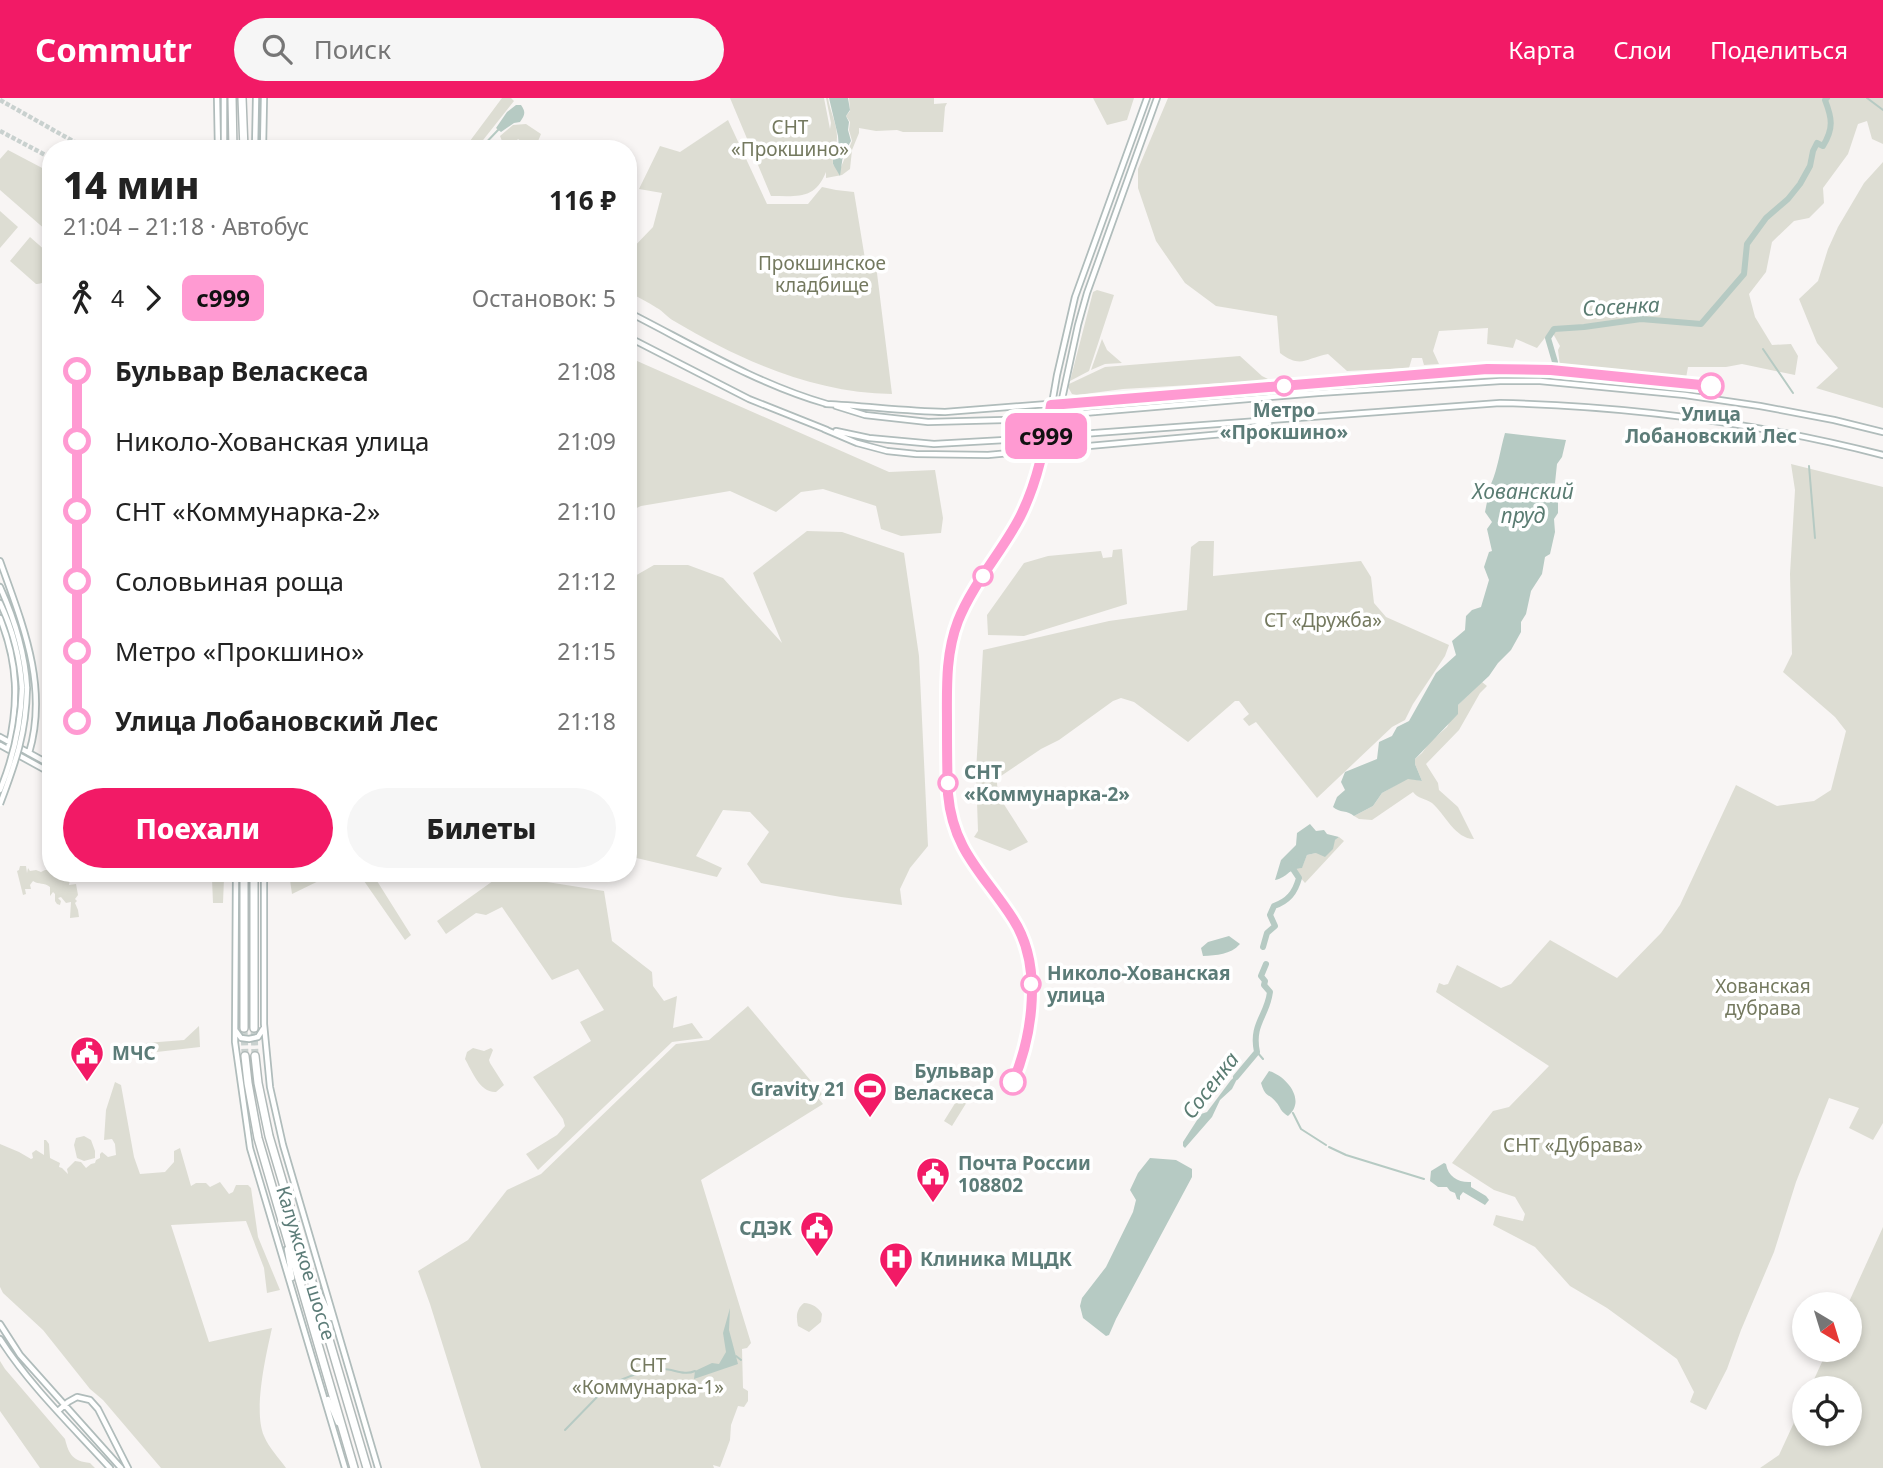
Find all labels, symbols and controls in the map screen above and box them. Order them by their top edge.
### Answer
search box [234,18,724,81]
text: Commutr [35,27,192,72]
icon: search [258,30,296,68]
text: Поиск [314,31,391,67]
text: Карта [1508,33,1575,66]
text: Слои [1613,33,1672,66]
text: Поделиться [1710,33,1848,66]
park label: СНТ «Прокшино» [731,114,849,162]
text: 14 мин [63,158,200,210]
text: 116 ₽ [549,182,616,218]
text: 21:04 – 21:18 · Автобус [63,210,309,242]
park label: Прокшинское кладбище [758,250,886,298]
icon: walk [63,279,101,317]
icon: forward [134,279,172,317]
text: с999 [196,281,250,314]
text: 4 [111,282,124,314]
text: Остановок: 5 [472,282,616,314]
water label: Сосенка [1582,290,1660,322]
text: Бульвар Веласкеса [115,353,369,389]
text: 21:08 [557,355,616,387]
marker: Улица Лобановский Лес [1698,373,1724,399]
marker: Метро «Прокшино» [1274,376,1294,396]
place label: Метро «Прокшино» [1220,397,1348,445]
place label: Улица Лобановский Лес [1625,401,1797,449]
line badge: с999 [997,413,1095,459]
text: с999 [1019,419,1073,452]
text: Николо-Хованская улица [115,423,429,459]
text: 21:09 [557,425,616,457]
water label: Хованский пруд [1470,477,1574,529]
text: СНТ «Коммунарка-2» [115,493,380,529]
text: 21:10 [557,495,616,527]
text: Соловьиная роща [115,563,344,599]
text: 21:12 [557,565,616,597]
unlabelled marker [973,566,993,586]
park label: СТ «Дружба» [1264,607,1382,633]
text: Метро «Прокшино» [115,633,364,669]
text: 21:15 [557,635,616,667]
text: Улица Лобановский Лес [115,703,438,739]
text: 21:18 [557,705,616,737]
place label: СНТ «Коммунарка-2» [964,759,1130,807]
marker: СНТ «Коммунарка-2» [938,773,958,793]
button: Поехали [63,788,333,868]
button: Билеты [347,788,616,868]
place label: Николо-Хованская улица [1046,960,1230,1008]
park label: Хованская дубрава [1715,973,1811,1021]
marker: Николо-Хованская улица [1021,974,1041,994]
public building icon: МЧС [68,1034,106,1083]
place label: МЧС [112,1040,156,1066]
water label: Сосенка [1175,1046,1245,1124]
place label: Бульвар Веласкеса [894,1058,994,1106]
marker: Бульвар Веласкеса [1000,1069,1026,1095]
sports icon: Gravity 21 [851,1070,889,1119]
place label: Gravity 21 [750,1076,846,1102]
park label: СНТ «Дубрава» [1503,1132,1643,1158]
place label: Почта России 108802 [958,1150,1091,1198]
public building icon: Почта России 108802 [914,1155,952,1204]
street label: Калужское шоссе [270,1183,342,1343]
public building icon: СДЭК [798,1209,836,1258]
place label: СДЭК [739,1215,793,1241]
hospital icon: Клиника МЦДК [877,1240,915,1289]
place label: Клиника МЦДК [920,1246,1073,1272]
north arrow [1792,1292,1862,1362]
map controls [1792,1292,1862,1446]
park label: СНТ «Коммунарка-1» [572,1352,724,1400]
button: locate [1792,1376,1862,1446]

